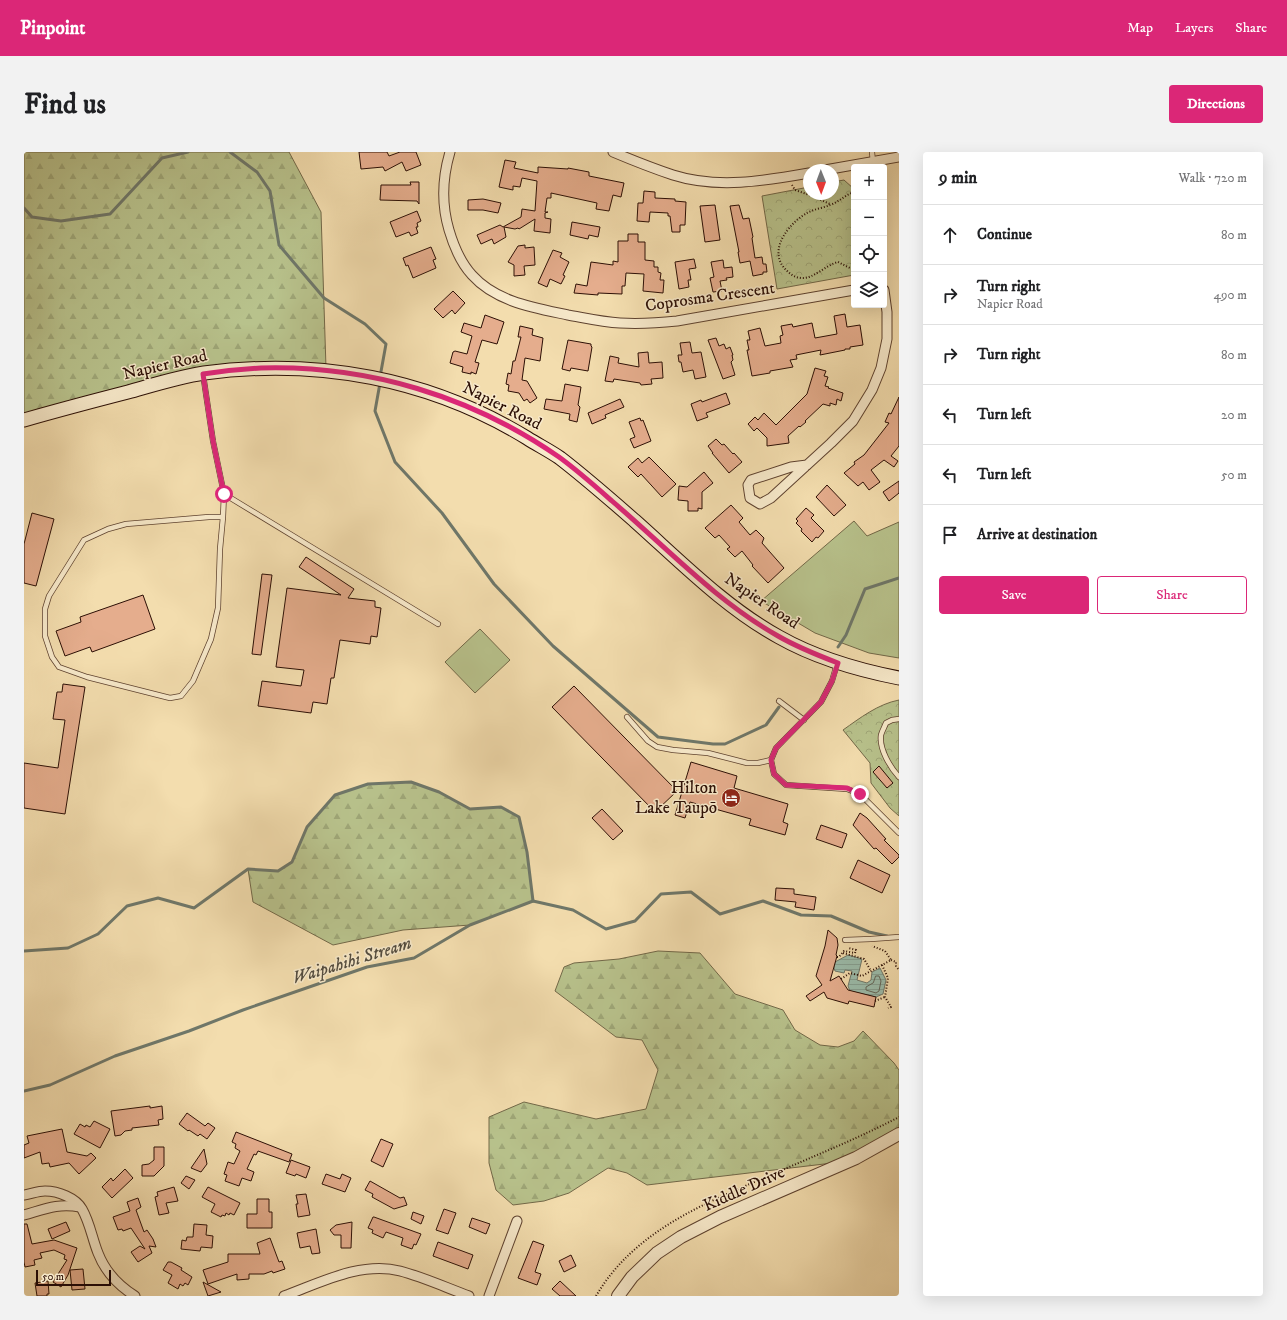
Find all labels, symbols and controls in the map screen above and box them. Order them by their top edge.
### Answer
text: Pinpoint [20,17,85,40]
text: Map [1127,19,1153,37]
text: Layers [1175,19,1213,37]
text: Share [1235,19,1267,37]
button: Directions [1169,85,1263,123]
text: Find us [24,87,106,122]
north arrow [803,164,839,200]
map controls [851,164,887,308]
button: + [851,164,887,200]
text: 9 min [939,167,977,189]
text: Walk · 720 m [1179,170,1247,186]
button: − [851,200,887,236]
icon: ahead [939,224,961,246]
text: Continue [977,225,1032,244]
text: 80 m [1221,227,1247,243]
button: locate [851,236,887,272]
button: layers [851,272,887,308]
street label: Coprosma Crescent [644,277,777,317]
text: Turn right [977,277,1040,296]
icon: right [939,284,961,306]
text: 490 m [1213,287,1247,303]
text: Napier Road [977,296,1043,312]
icon: right [939,344,961,366]
street label: Napier Road [121,345,210,385]
text: Turn right [977,345,1040,364]
text: 80 m [1221,347,1247,363]
street label: Napier Road [459,377,546,436]
icon: left [939,404,961,426]
text: Turn left [977,405,1031,424]
text: 20 m [1221,407,1247,423]
icon: left [939,464,961,486]
text: Turn left [977,465,1031,484]
text: 50 m [1221,467,1247,483]
route start [215,485,233,503]
icon: arrive [939,524,961,546]
text: Arrive at destination [977,525,1097,544]
street label: Napier Road [720,568,804,634]
button: Save [939,576,1089,614]
button: Share [1097,576,1247,614]
place label: Hilton Lake Taupō [635,777,717,819]
route end [851,785,869,803]
hotel icon: Hilton Lake Taupō [720,787,742,809]
water label: Waipahihi Stream [290,932,414,990]
street label: Kiddle Drive [700,1161,788,1217]
scale bar [36,1268,111,1287]
text: 50 m [42,1270,64,1284]

